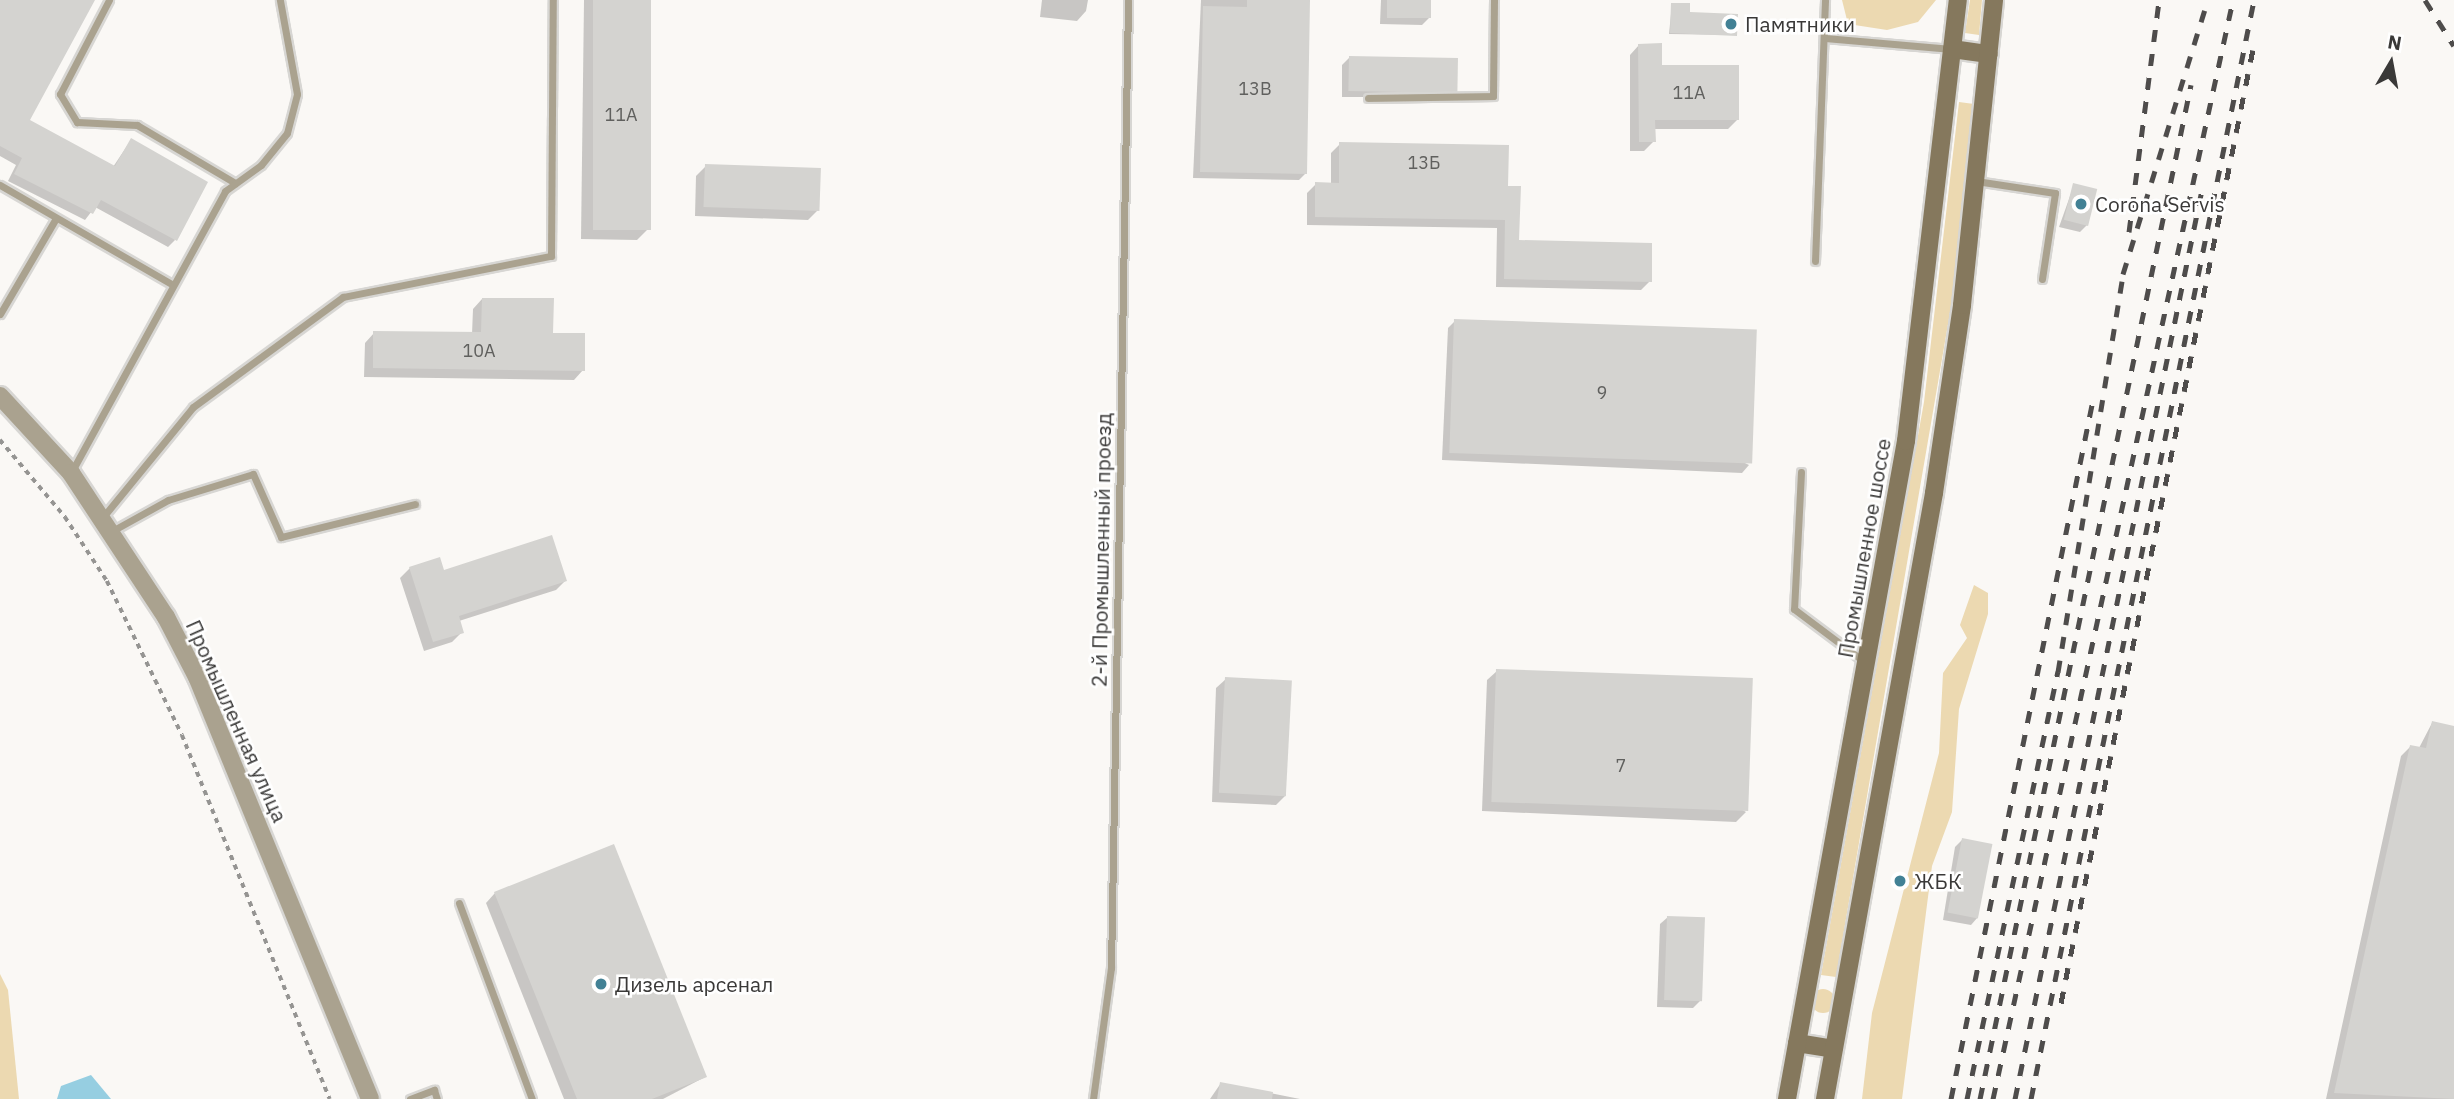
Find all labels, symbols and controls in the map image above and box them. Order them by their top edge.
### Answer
place label: Памятники [1745,11,1855,37]
marker: Памятники [1723,16,1739,32]
north arrow [2356,28,2426,98]
text: N [2386,29,2404,55]
house number: 13В [1238,78,1272,100]
house number: 11А [1672,82,1706,104]
house number: 11А [604,104,638,126]
house number: 13Б [1407,152,1441,174]
place label: Corona Servis [2095,191,2225,217]
marker: Corona Servis [2073,196,2089,212]
house number: 10А [462,340,496,362]
house number: 9 [1597,382,1607,404]
street label: 2-й Промышленный проезд [1086,413,1116,687]
street label: Промышленное шоссе [1832,436,1896,660]
street label: Промышленная улица [181,616,293,826]
house number: 7 [1616,755,1626,777]
place label: ЖБК [1914,868,1962,894]
marker: ЖБК [1892,873,1908,889]
place label: Дизель арсенал [615,971,773,997]
marker: Дизель арсенал [593,976,609,992]

